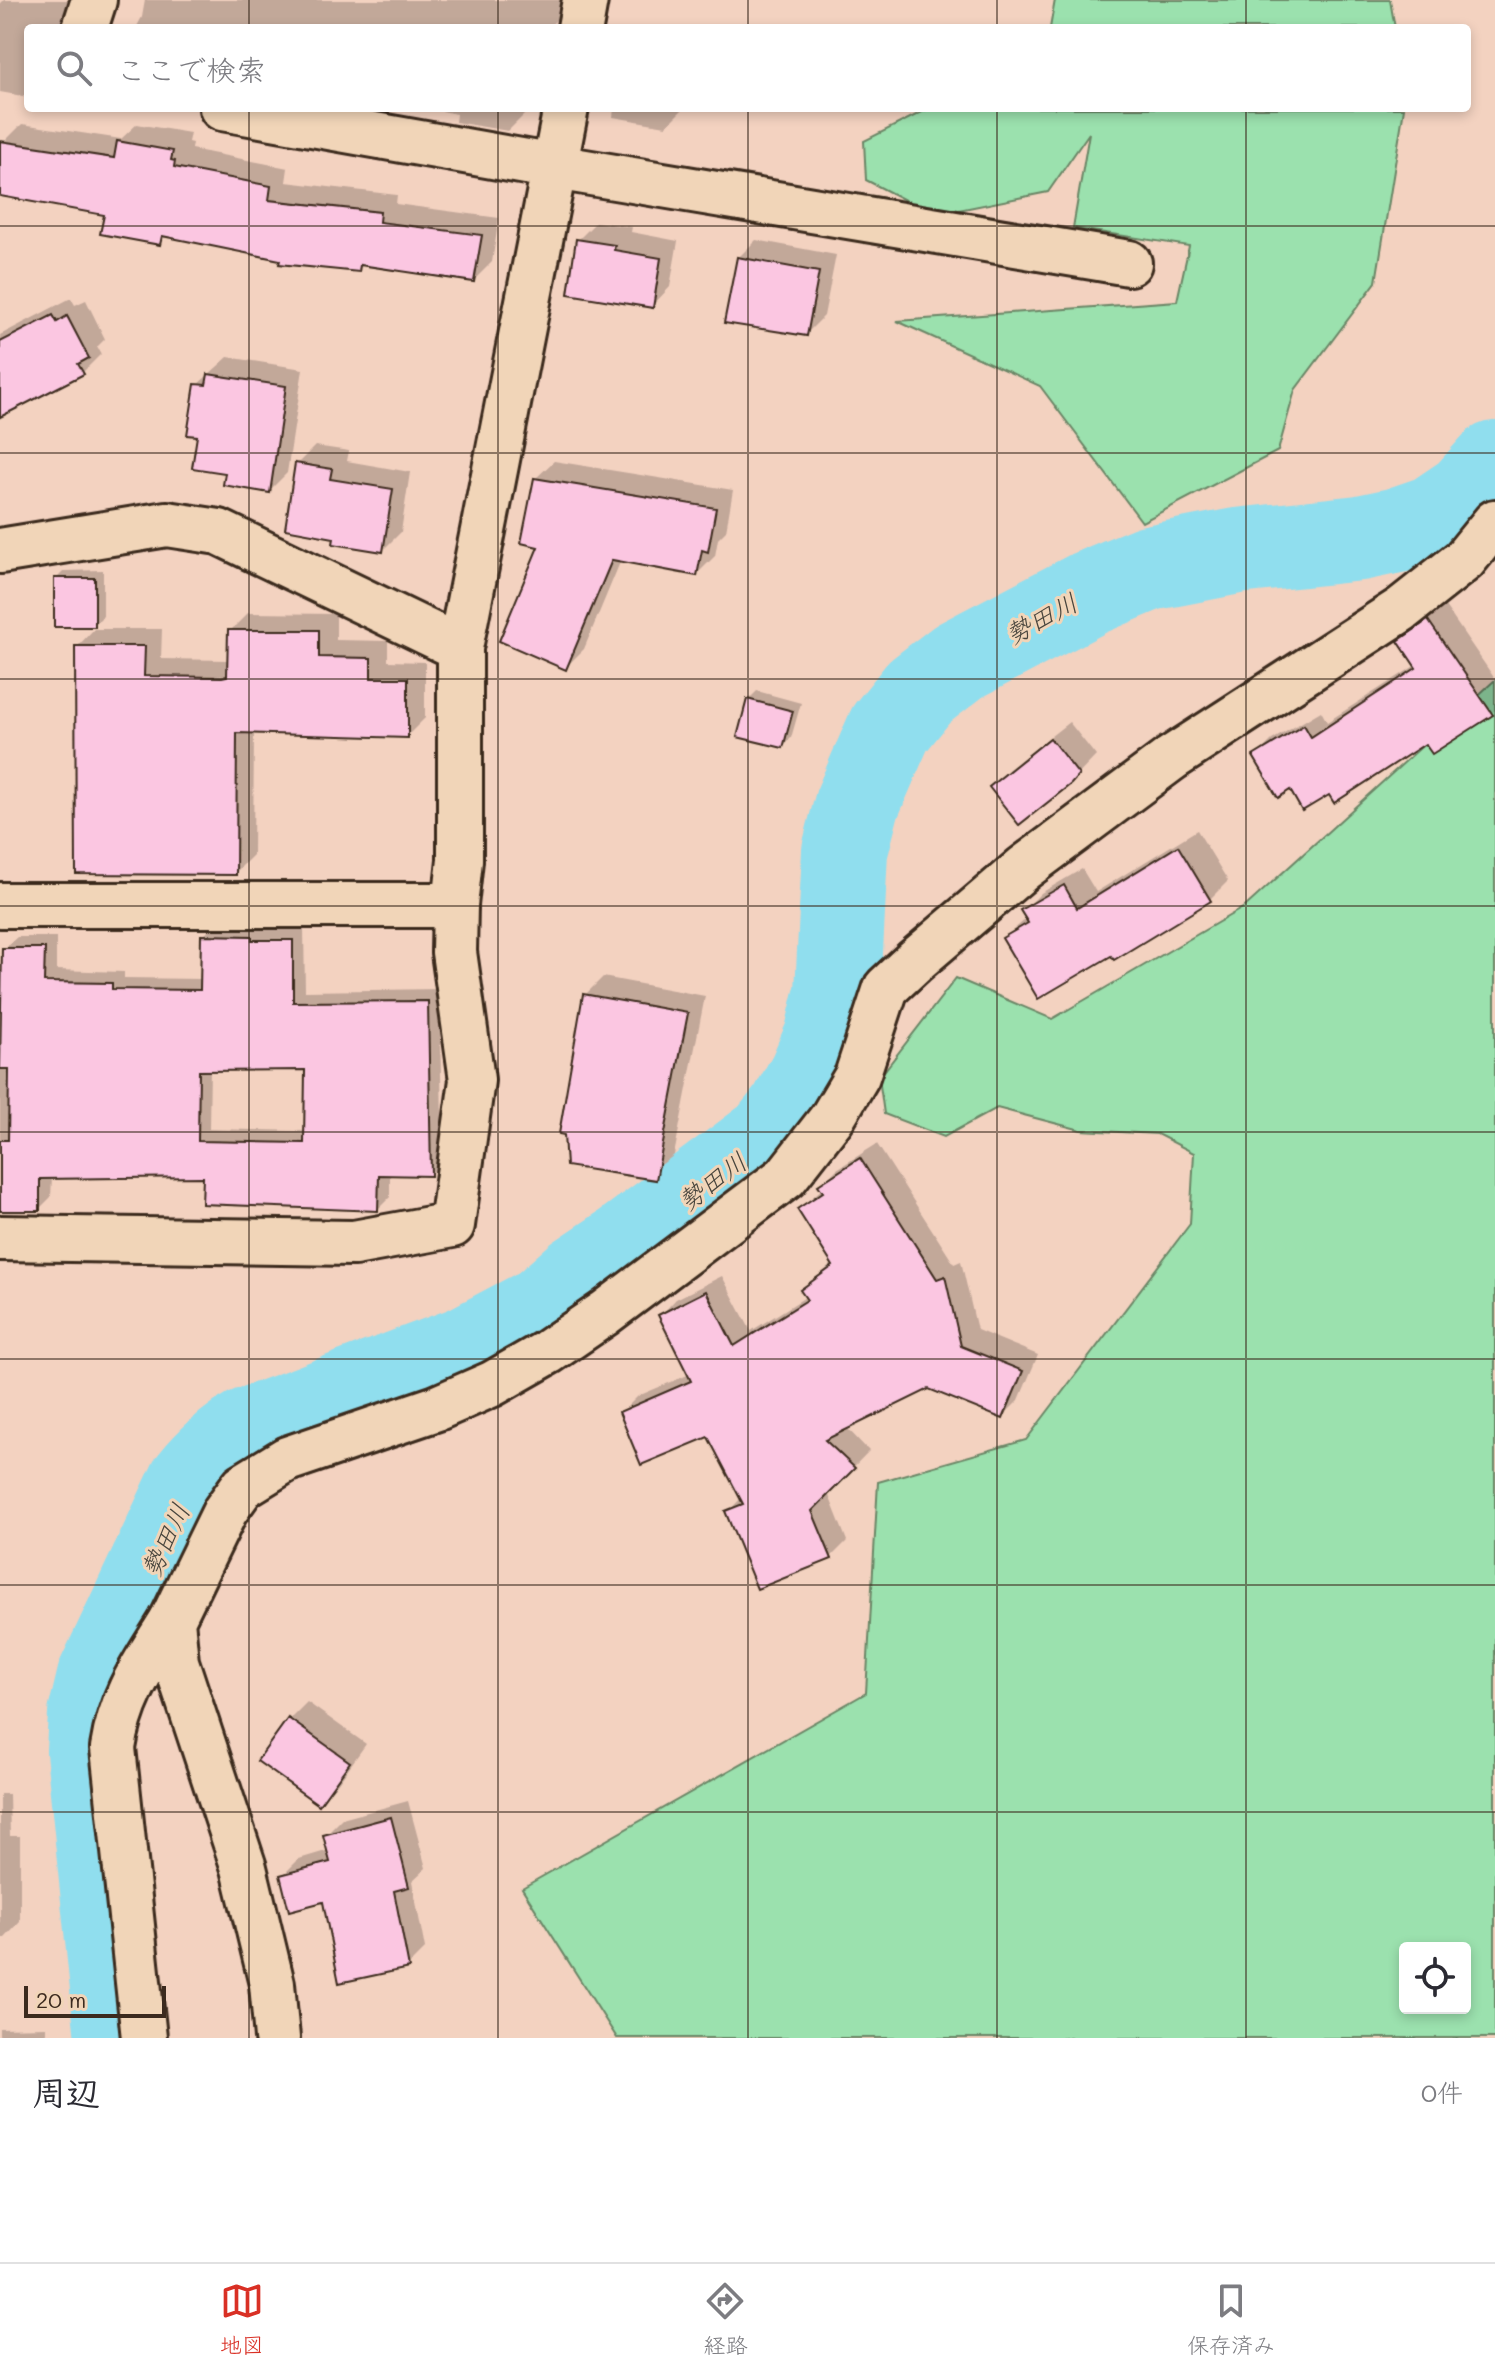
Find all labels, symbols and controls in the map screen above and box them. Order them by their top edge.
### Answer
search box [24,24,1471,112]
icon: search [52,46,96,90]
text: ここで検索 [116,49,266,89]
water label: 勢田川 [999,585,1083,651]
water label: 勢田川 [671,1144,753,1218]
water label: 勢田川 [133,1497,197,1583]
map controls [1399,1942,1471,2014]
button: locate [1399,1942,1471,2014]
scale bar [24,1982,166,2018]
text: 20 m [36,1985,86,2014]
text: 周辺 [32,2069,100,2114]
text: 0件 [1421,2075,1463,2109]
tab: 地図 [220,2279,264,2359]
tab: 経路 [703,2279,747,2359]
tab: 保存済み [1187,2279,1275,2359]

